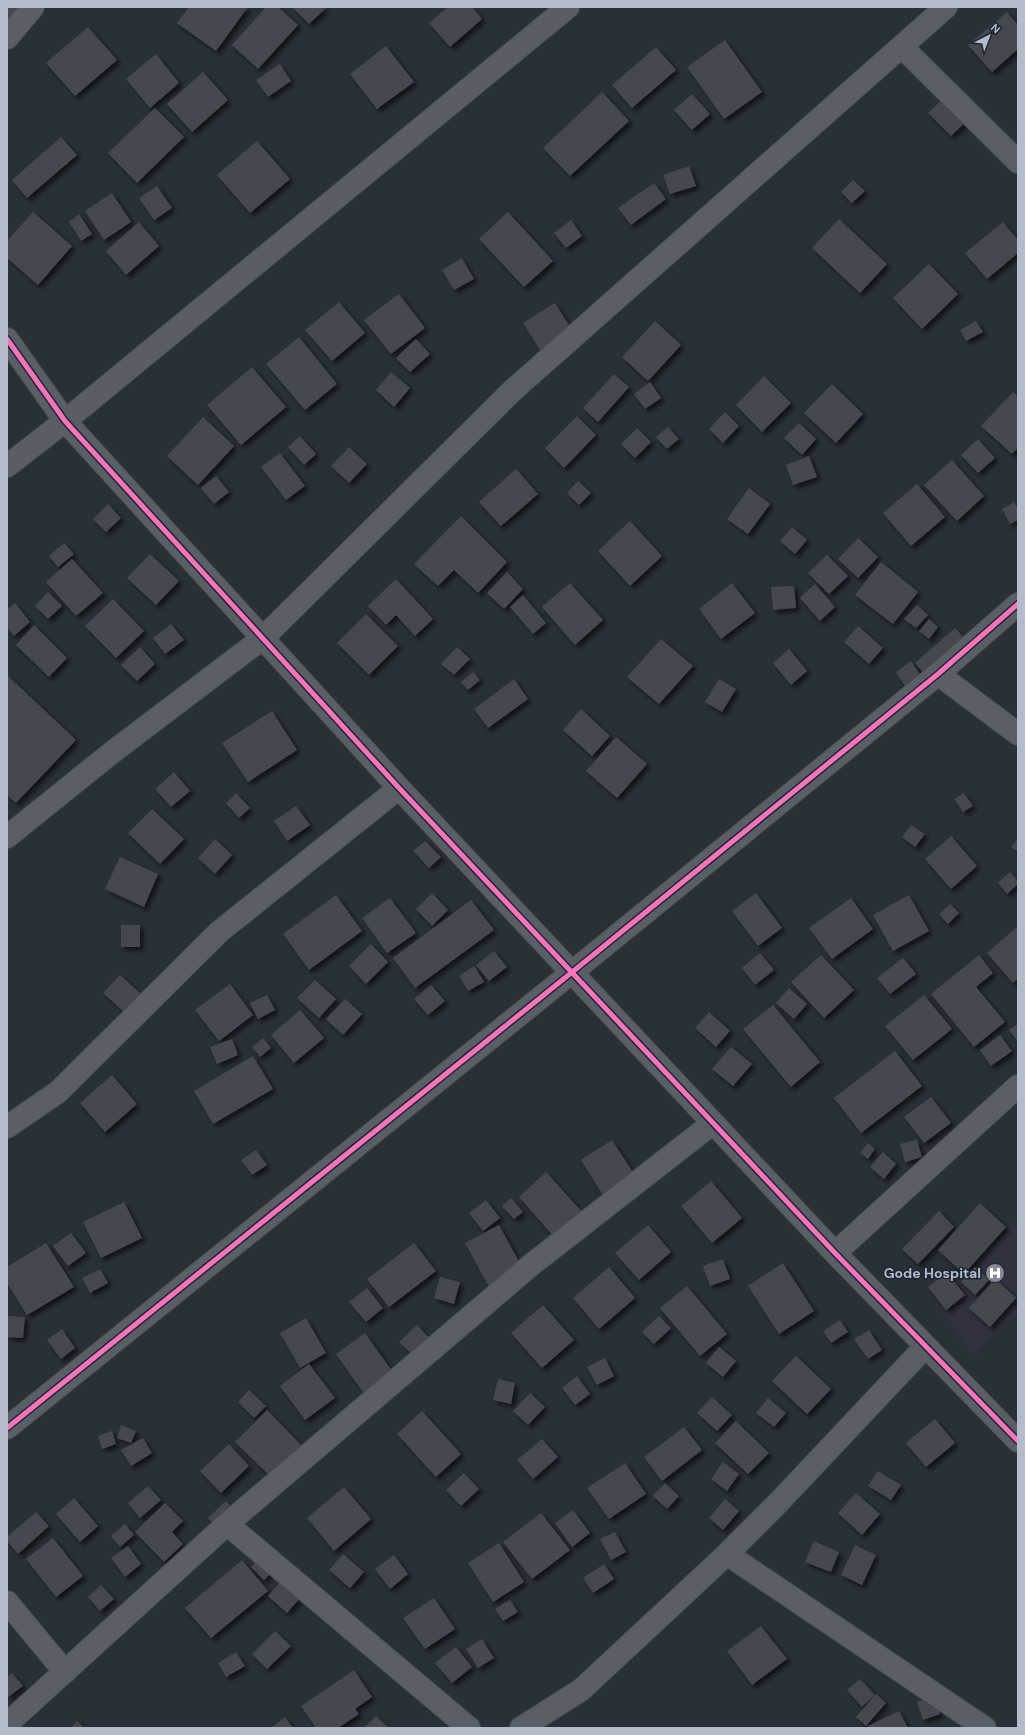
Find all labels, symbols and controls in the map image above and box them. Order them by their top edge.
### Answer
north arrow [969,16,1009,56]
text: N [988,21,1003,36]
hospital icon: Gode Hospital [984,1262,1006,1284]
place label: Gode Hospital [884,1264,981,1282]

